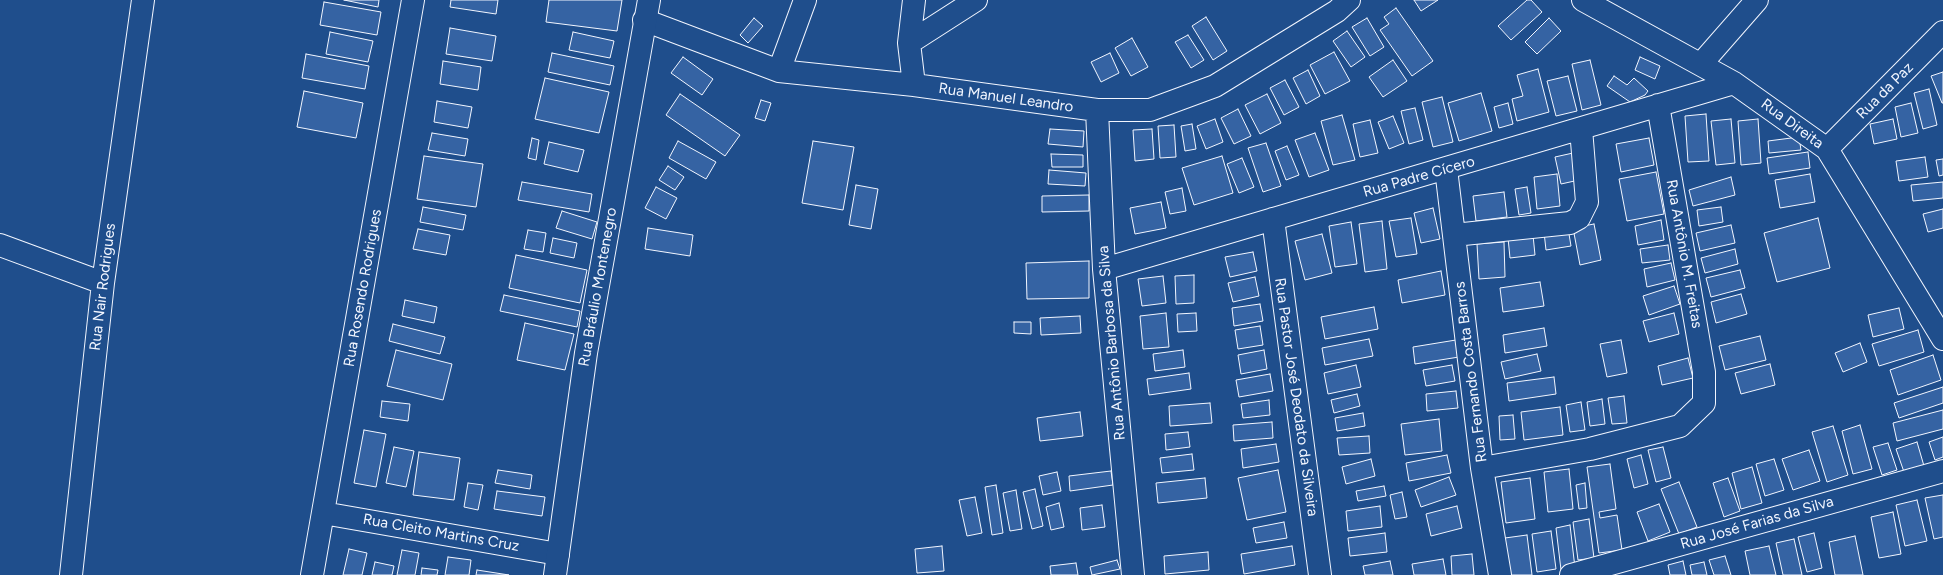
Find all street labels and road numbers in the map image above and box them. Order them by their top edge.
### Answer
street label: Rua da Paz [1853,59,1917,123]
street label: Rua Manuel Leandro [937,80,1075,116]
street label: Rua Direita [1757,95,1827,153]
street label: Rua Padre Cícero [1361,152,1477,202]
street label: Rua Antônio M. Freitas [1662,178,1706,330]
street label: Rua Bráulio Montenegro [575,206,621,368]
street label: Rua Rosendo Rodrigues [340,208,386,368]
street label: Rua Nair Rodrigues [86,222,120,352]
street label: Rua Antônio Barbosa da Silva [1095,245,1129,441]
street label: Rua Pastor José Deodato da Silveira [1270,277,1322,517]
street label: Rua Fernando Costa Barros [1451,281,1491,463]
street label: Rua José Farias da Silva [1678,493,1836,553]
street label: Rua Cleito Martins Cruz [362,510,520,556]

